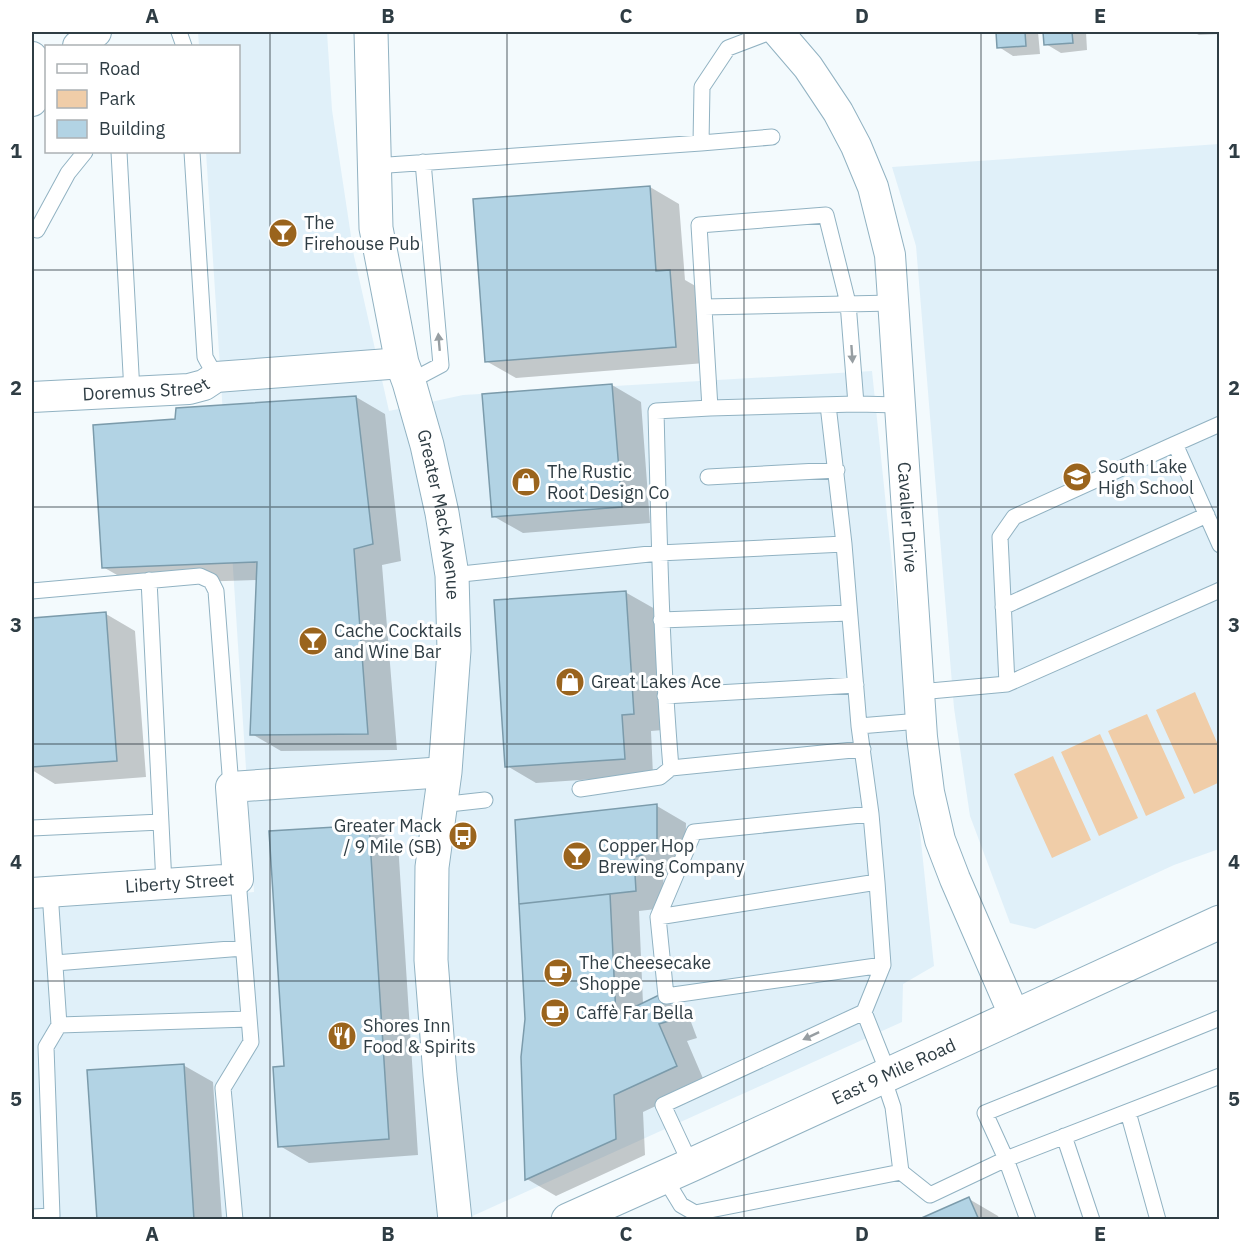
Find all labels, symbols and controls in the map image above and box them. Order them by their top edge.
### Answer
text: A [145,2,159,29]
text: B [381,2,395,29]
text: C [619,2,633,29]
text: D [855,2,869,29]
text: E [1094,2,1106,29]
legend [45,45,240,153]
text: Road [99,57,140,80]
text: Park [99,87,136,110]
text: Building [99,117,166,140]
text: 1 [10,137,22,164]
text: 1 [1228,137,1240,164]
place label: The Firehouse Pub [304,211,420,255]
bar icon: The Firehouse Pub [267,217,299,249]
one-way arrow [434,333,444,352]
one-way arrow [847,344,857,363]
street label: Doremus Street [82,372,214,405]
text: 2 [10,374,22,401]
text: 2 [1228,374,1240,401]
street label: Greater Mack Avenue [412,427,465,600]
place label: South Lake High School [1098,455,1194,499]
place label: The Rustic Root Design Co [547,460,669,504]
street label: Cavalier Drive [893,461,923,573]
school or university icon: South Lake High School [1061,461,1093,493]
shop icon: The Rustic Root Design Co [510,466,542,498]
text: 3 [10,611,22,638]
text: 3 [1228,611,1240,638]
place label: Cache Cocktails and Wine Bar [334,619,462,663]
bar icon: Cache Cocktails and Wine Bar [297,625,329,657]
shop icon: Great Lakes Ace [554,666,586,698]
place label: Great Lakes Ace [591,670,721,693]
place label: Greater Mack / 9 Mile (SB) [334,814,443,858]
bus stop icon: Greater Mack / 9 Mile (SB) [447,820,479,852]
place label: Copper Hop Brewing Company [598,834,744,878]
bar icon: Copper Hop Brewing Company [561,840,593,872]
text: 4 [10,848,22,875]
text: 4 [1228,848,1240,875]
street label: Liberty Street [124,867,235,898]
place label: The Cheesecake Shoppe [579,951,711,995]
cafe icon: The Cheesecake Shoppe [542,957,574,989]
cafe icon: Caffè Far Bella [539,997,571,1029]
place label: Caffè Far Bella [576,1001,694,1024]
place label: Shores Inn Food & Spirits [363,1014,476,1058]
restaurant icon: Shores Inn Food & Spirits [326,1020,358,1052]
one-way arrow [802,1032,819,1041]
street label: East 9 Mile Road [828,1033,959,1110]
text: 5 [10,1085,22,1112]
text: 5 [1228,1085,1240,1112]
text: A [145,1220,159,1247]
text: B [381,1220,395,1247]
text: C [619,1220,633,1247]
text: D [855,1220,869,1247]
text: E [1094,1220,1106,1247]

